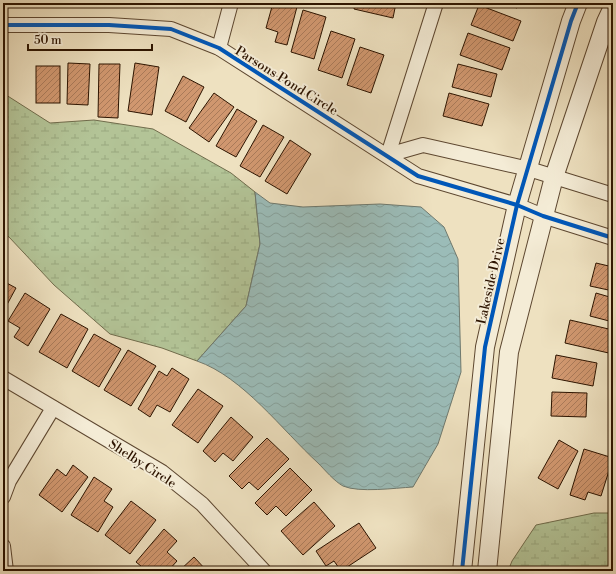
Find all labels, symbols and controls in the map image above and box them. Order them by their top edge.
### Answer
scale bar [28,26,152,52]
text: 50 m [34,33,62,48]
street label: Parsons Pond Circle [232,43,341,119]
street label: Lakeside Drive [473,236,509,326]
street label: Shelby Circle [106,436,180,492]

